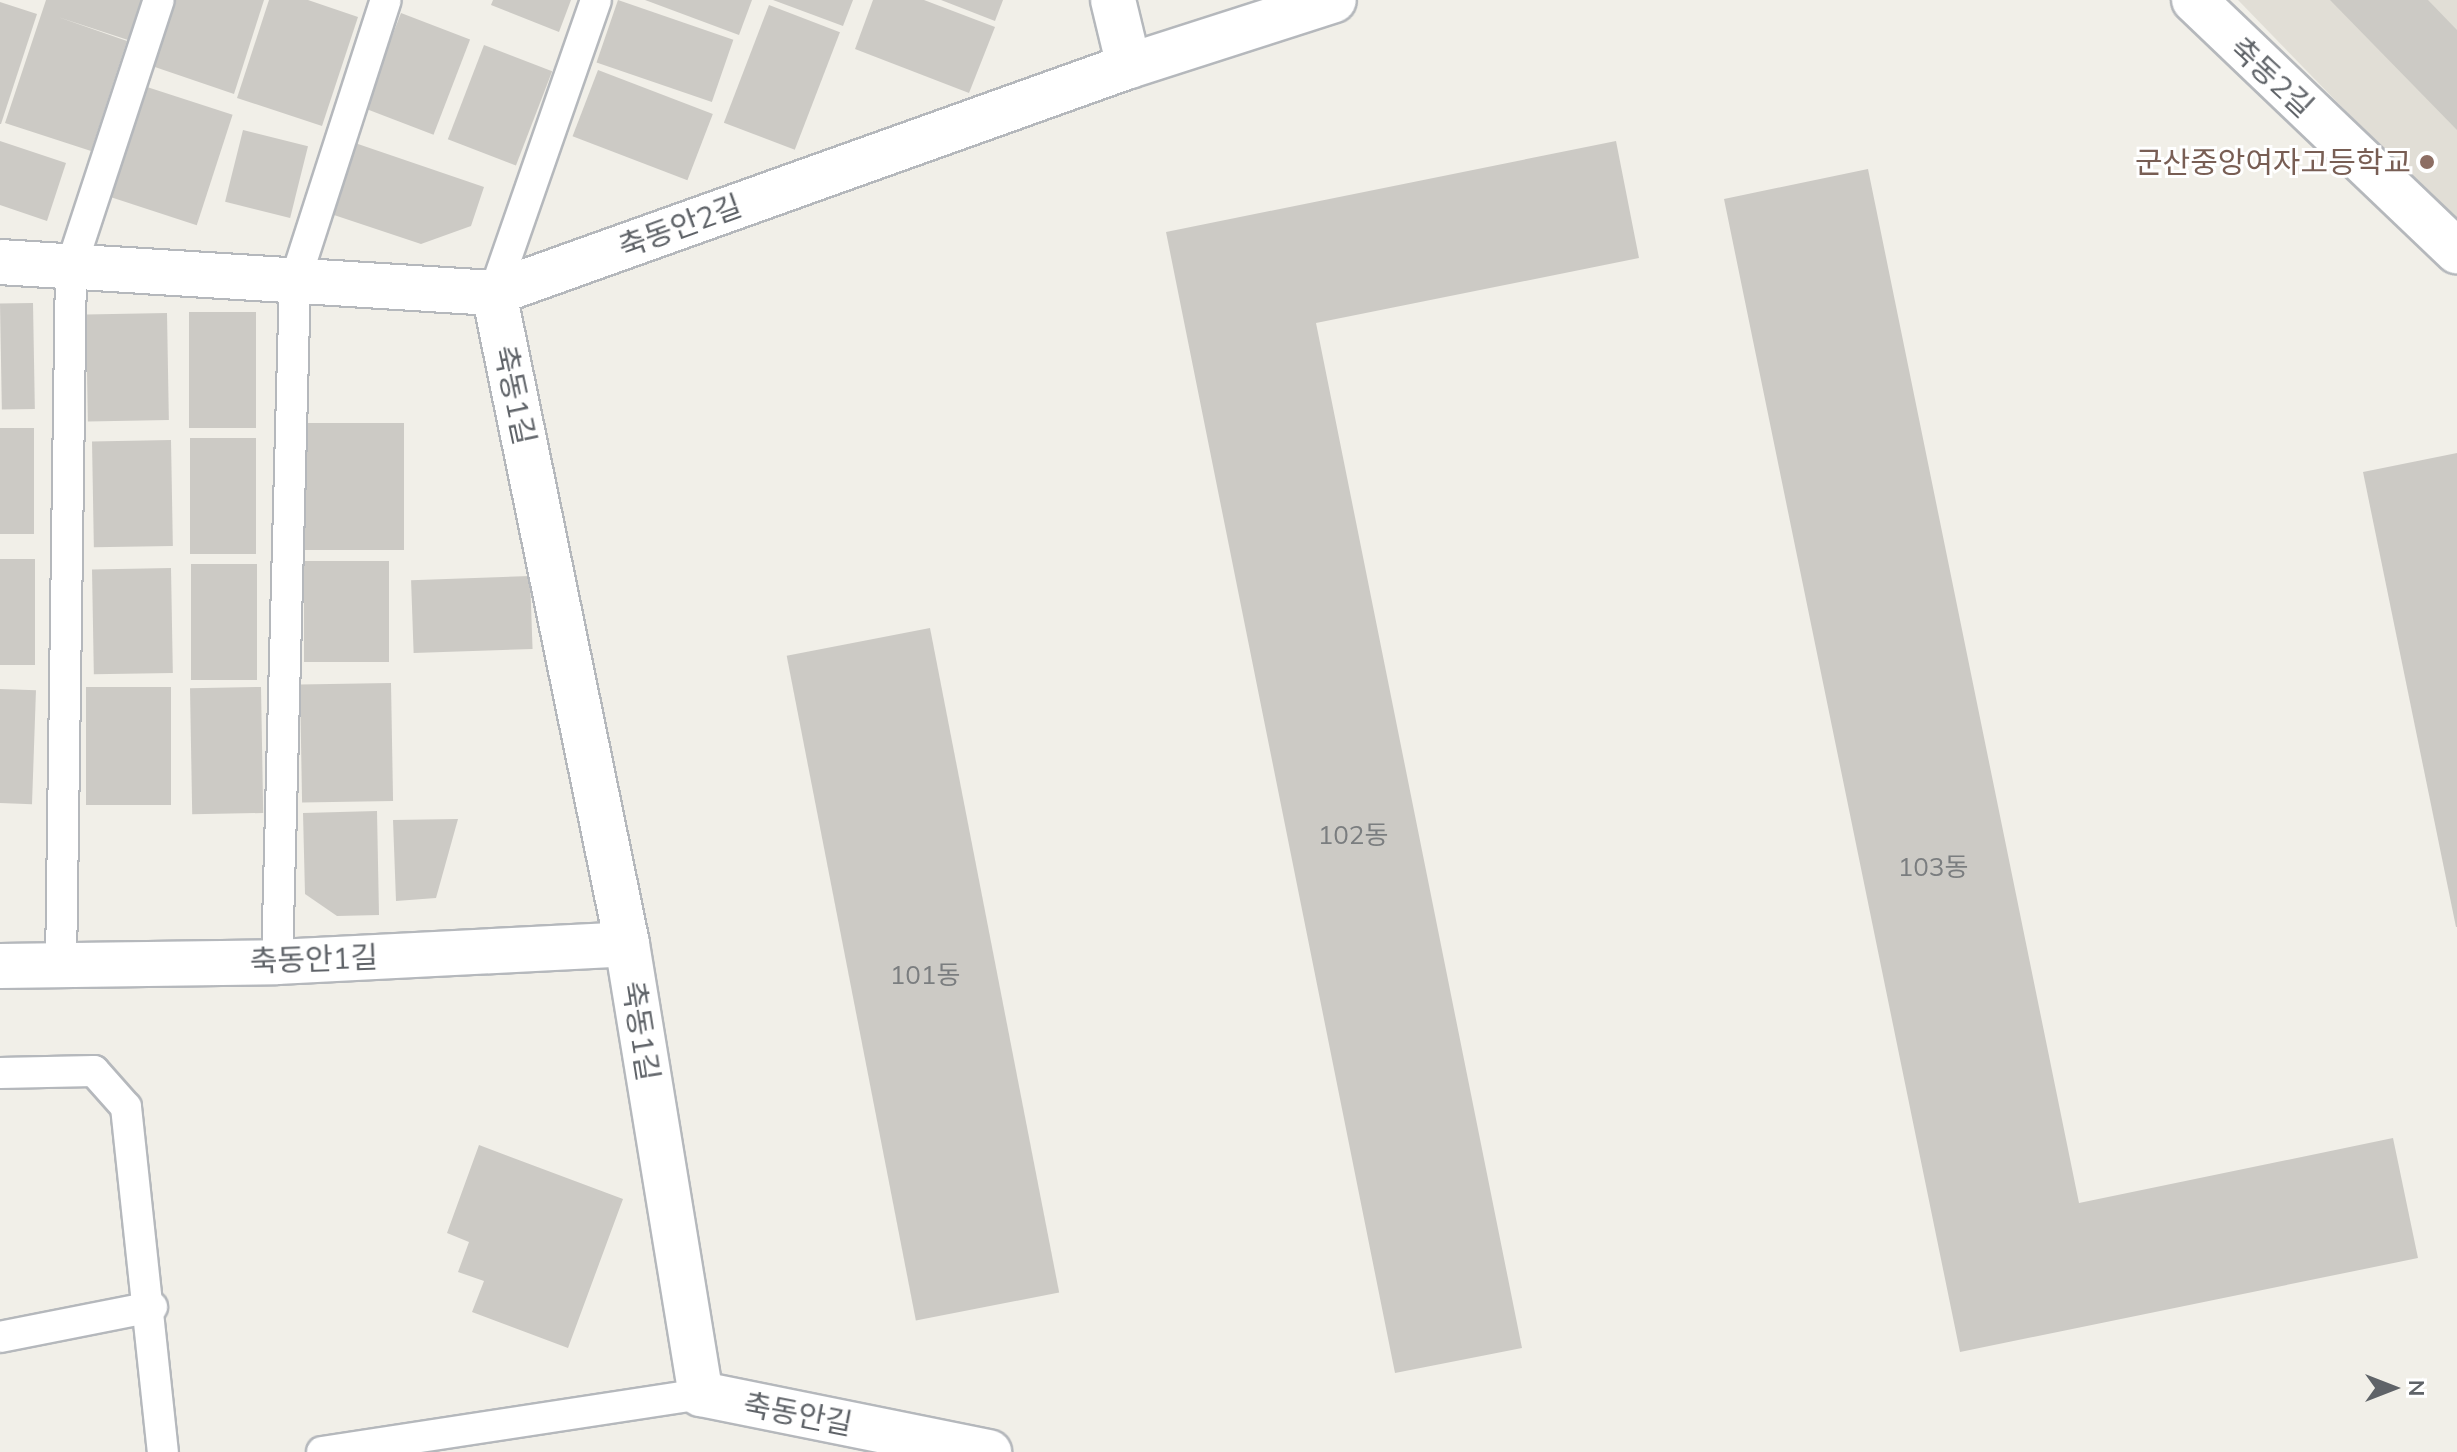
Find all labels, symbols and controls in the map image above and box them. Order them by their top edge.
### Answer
street label: 축동2길 [2223,29,2321,125]
place label: 군산중앙여자고등학교 [2135,144,2411,180]
marker: 군산중앙여자고등학교 [2418,153,2436,171]
street label: 축동안2길 [614,187,746,265]
street label: 축동1길 [487,342,543,448]
house number: 102동 [1318,819,1388,851]
house number: 103동 [1898,851,1968,883]
street label: 축동안1길 [249,939,379,979]
house number: 101동 [890,959,960,991]
street label: 축동1길 [615,978,667,1084]
north arrow [2353,1348,2433,1428]
text: N [2403,1380,2431,1396]
street label: 축동안길 [740,1386,856,1442]

